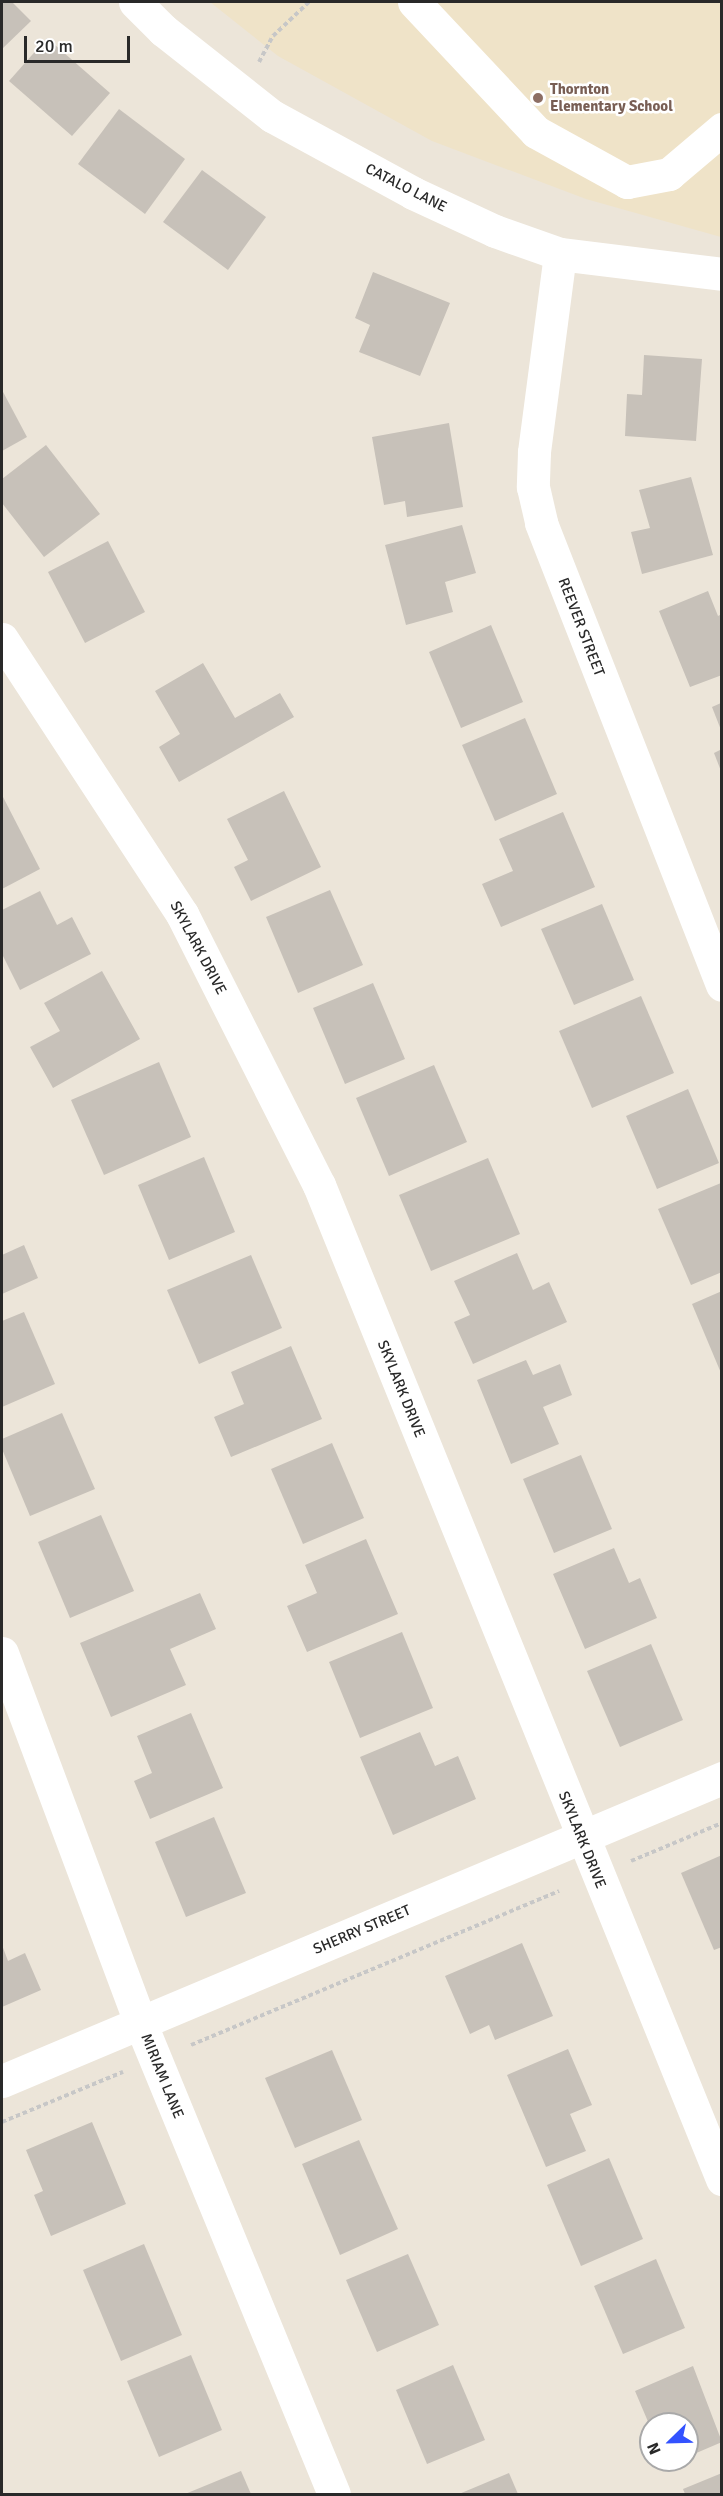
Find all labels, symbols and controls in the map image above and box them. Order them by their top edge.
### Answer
scale bar [27,24,134,62]
text: 20 m [35,35,73,57]
place label: Thornton Elementary School [550,80,673,115]
marker: Thornton Elementary School [531,91,545,105]
street label: CATALO LANE [362,160,450,216]
street label: REEVER STREET [554,575,608,679]
street label: SKYLARK DRIVE [166,898,230,998]
street label: SKYLARK DRIVE [373,1338,429,1440]
street label: SKYLARK DRIVE [554,1789,610,1891]
street label: SHERRY STREET [311,1901,413,1959]
street label: MIRIAM LANE [137,2031,187,2121]
north arrow [639,2412,699,2472]
text: N [643,2439,666,2457]

